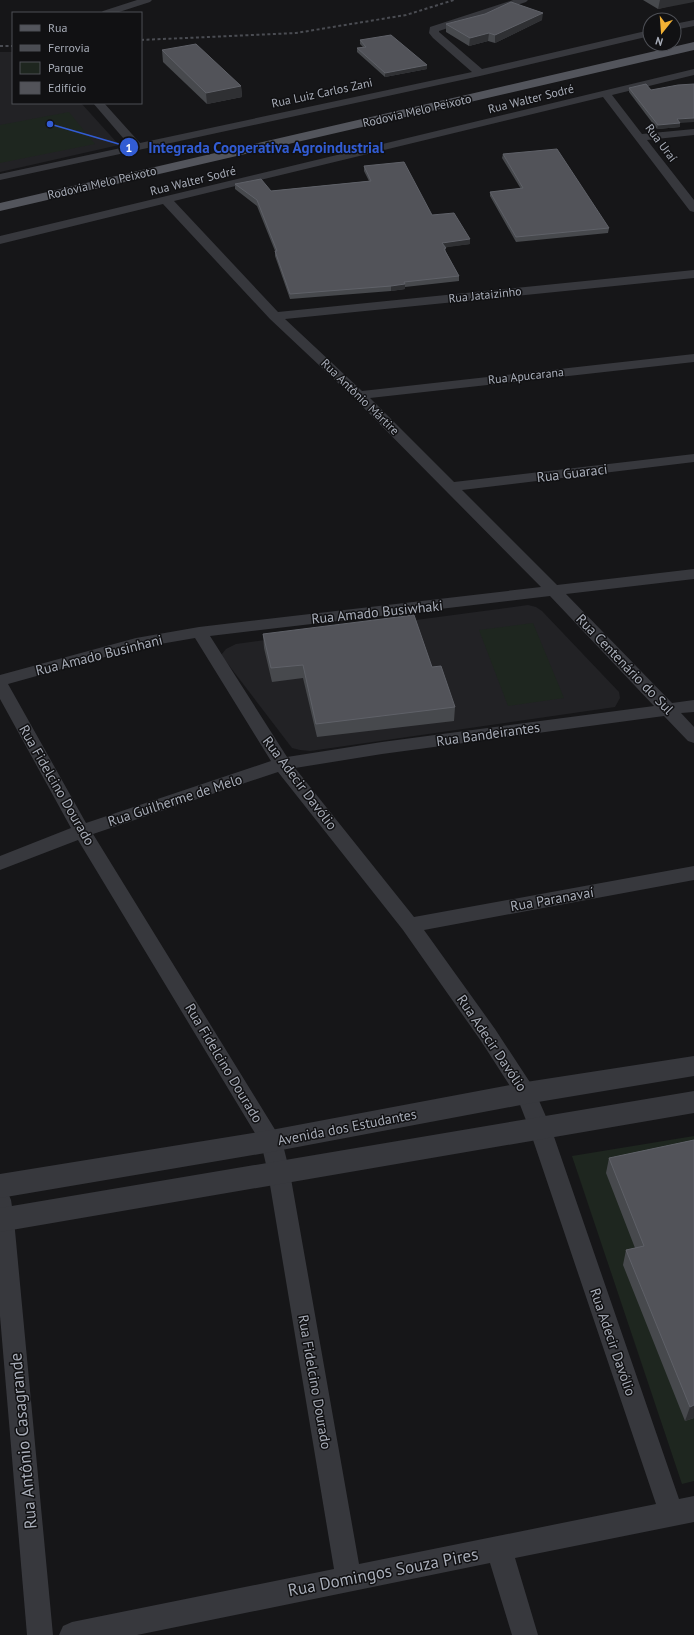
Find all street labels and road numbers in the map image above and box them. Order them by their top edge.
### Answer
street label: Rua Luiz Carlos Zani [270,74,374,111]
street label: Rua Walter Sodré [486,81,575,116]
street label: Rodovia Melo Peixoto [361,91,473,130]
street label: Rua Uraí [642,121,681,165]
street label: Rodovia Melo Peixoto [46,163,158,202]
street label: Rua Walter Sodré [148,163,237,198]
street label: Rua Jataizinho [448,283,522,306]
street label: Rua Antônio Mártire [318,355,403,438]
street label: Rua Apucarana [487,364,565,387]
street label: Rua Guaraci [536,460,608,486]
street label: Rua Amado Busiwhaki [310,596,444,628]
street label: Rua Centenário do Sul [572,610,678,718]
street label: Rua Amado Businhani [34,631,164,679]
street label: Rua Bandeirantes [435,718,541,750]
street label: Rua Fidelcino Dourado [15,722,99,848]
street label: Rua Adecir Davólio [259,733,341,833]
street label: Rua Guilherme de Melo [106,770,244,830]
street label: Rua Paranavaí [509,883,595,915]
street label: Rua Adecir Davólio [453,991,531,1095]
street label: Rua Fidelcino Dourado [181,1000,267,1126]
street label: Avenida dos Estudantes [276,1105,418,1149]
street label: Rua Adecir Davólio [586,1286,640,1398]
street label: Rua Fidelcino Dourado [294,1313,336,1451]
street label: Rua Antônio Casagrande [4,1352,42,1530]
street label: Rua Domingos Souza Pires [286,1543,480,1601]

